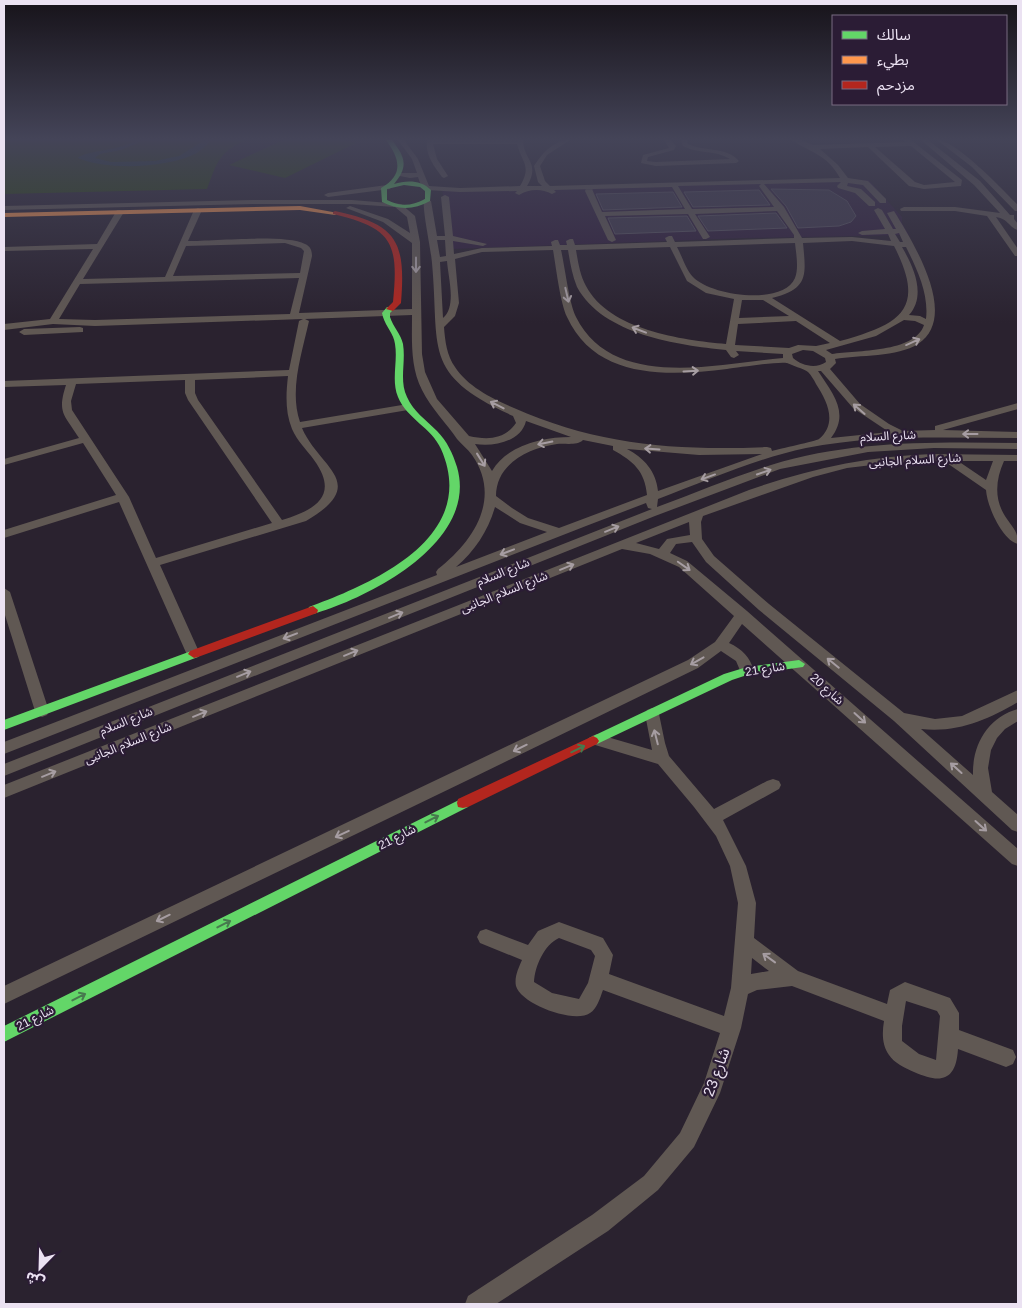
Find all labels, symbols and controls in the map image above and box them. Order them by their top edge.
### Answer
legend [832,15,1007,105]
text: سالك [877,26,911,43]
text: بطيء [877,51,909,71]
text: مزدحم [877,76,915,96]
one-way arrow [411,257,421,273]
one-way arrow [563,287,572,303]
one-way arrow [632,324,647,333]
one-way arrow [905,337,920,347]
one-way arrow [683,366,699,375]
one-way arrow [490,400,505,409]
one-way arrow [852,404,865,415]
street label: شارع السلام [860,428,916,446]
one-way arrow [962,429,978,439]
one-way arrow [537,439,553,449]
one-way arrow [644,445,660,454]
street label: شارع السلام الجانبى [868,451,962,471]
one-way arrow [477,452,487,466]
one-way arrow [755,467,771,476]
one-way arrow [701,473,716,482]
one-way arrow [604,524,619,533]
one-way arrow [499,548,515,557]
street label: شارع السلام [474,555,532,591]
one-way arrow [677,561,691,571]
one-way arrow [559,562,574,572]
street label: شارع السلام الجانبى [458,568,550,618]
one-way arrow [387,610,403,619]
one-way arrow [283,632,298,642]
one-way arrow [343,648,358,658]
one-way arrow [690,656,705,666]
one-way arrow [827,657,840,668]
street label: شارع 21 [744,659,786,681]
one-way arrow [237,669,252,678]
street label: شارع 20 [806,670,847,709]
street label: شارع السلام [97,704,155,740]
one-way arrow [192,709,207,718]
one-way arrow [853,712,866,724]
street label: شارع السلام الجانبى [82,719,174,769]
one-way arrow [651,729,660,745]
one-way arrow [513,744,528,754]
one-way arrow [570,744,585,753]
one-way arrow [950,763,963,774]
one-way arrow [41,769,56,778]
one-way arrow [424,814,439,824]
one-way arrow [975,820,988,832]
street label: شارع 21 [376,822,419,854]
one-way arrow [335,829,350,839]
one-way arrow [156,914,171,923]
one-way arrow [216,919,231,928]
one-way arrow [763,953,776,964]
one-way arrow [71,991,86,1001]
street label: شارع 21 [14,1003,57,1035]
street label: شارع 23 [699,1045,736,1100]
north arrow [15,1243,65,1293]
text: ش [23,1269,47,1291]

